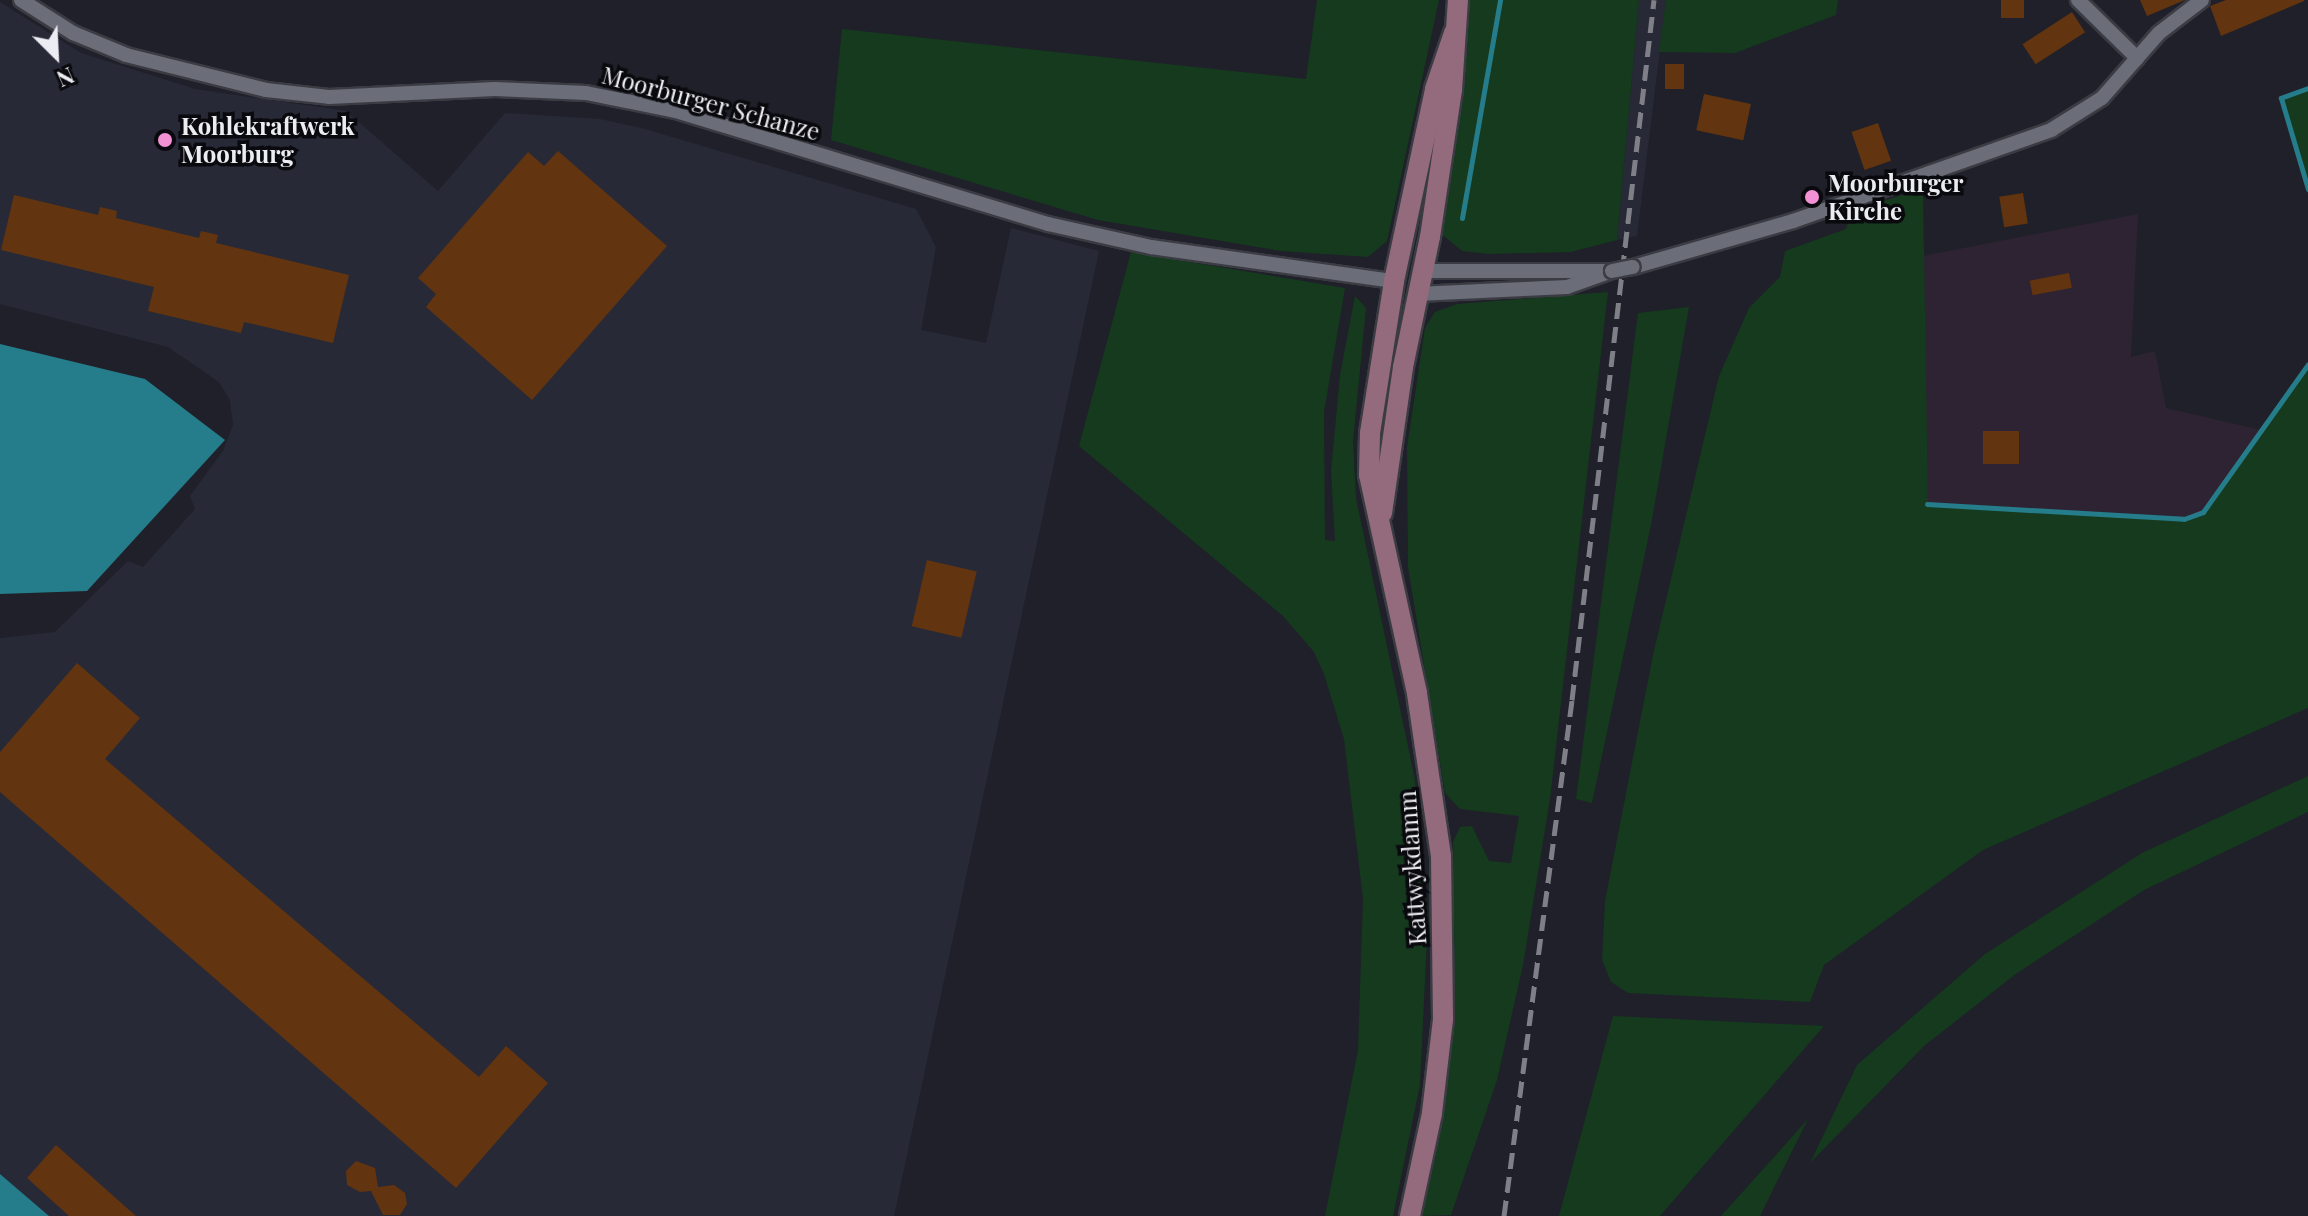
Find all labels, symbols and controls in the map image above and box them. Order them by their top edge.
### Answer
north arrow [16,16,96,96]
street label: Moorburger Schanze [599,60,823,146]
text: N [52,61,79,95]
place label: Kohlekraftwerk Moorburg [181,112,355,168]
marker: Kohlekraftwerk Moorburg [156,131,174,149]
place label: Moorburger Kirche [1828,169,1963,225]
marker: Moorburger Kirche [1803,188,1821,206]
street label: Kattwykdamm [1392,790,1432,946]

